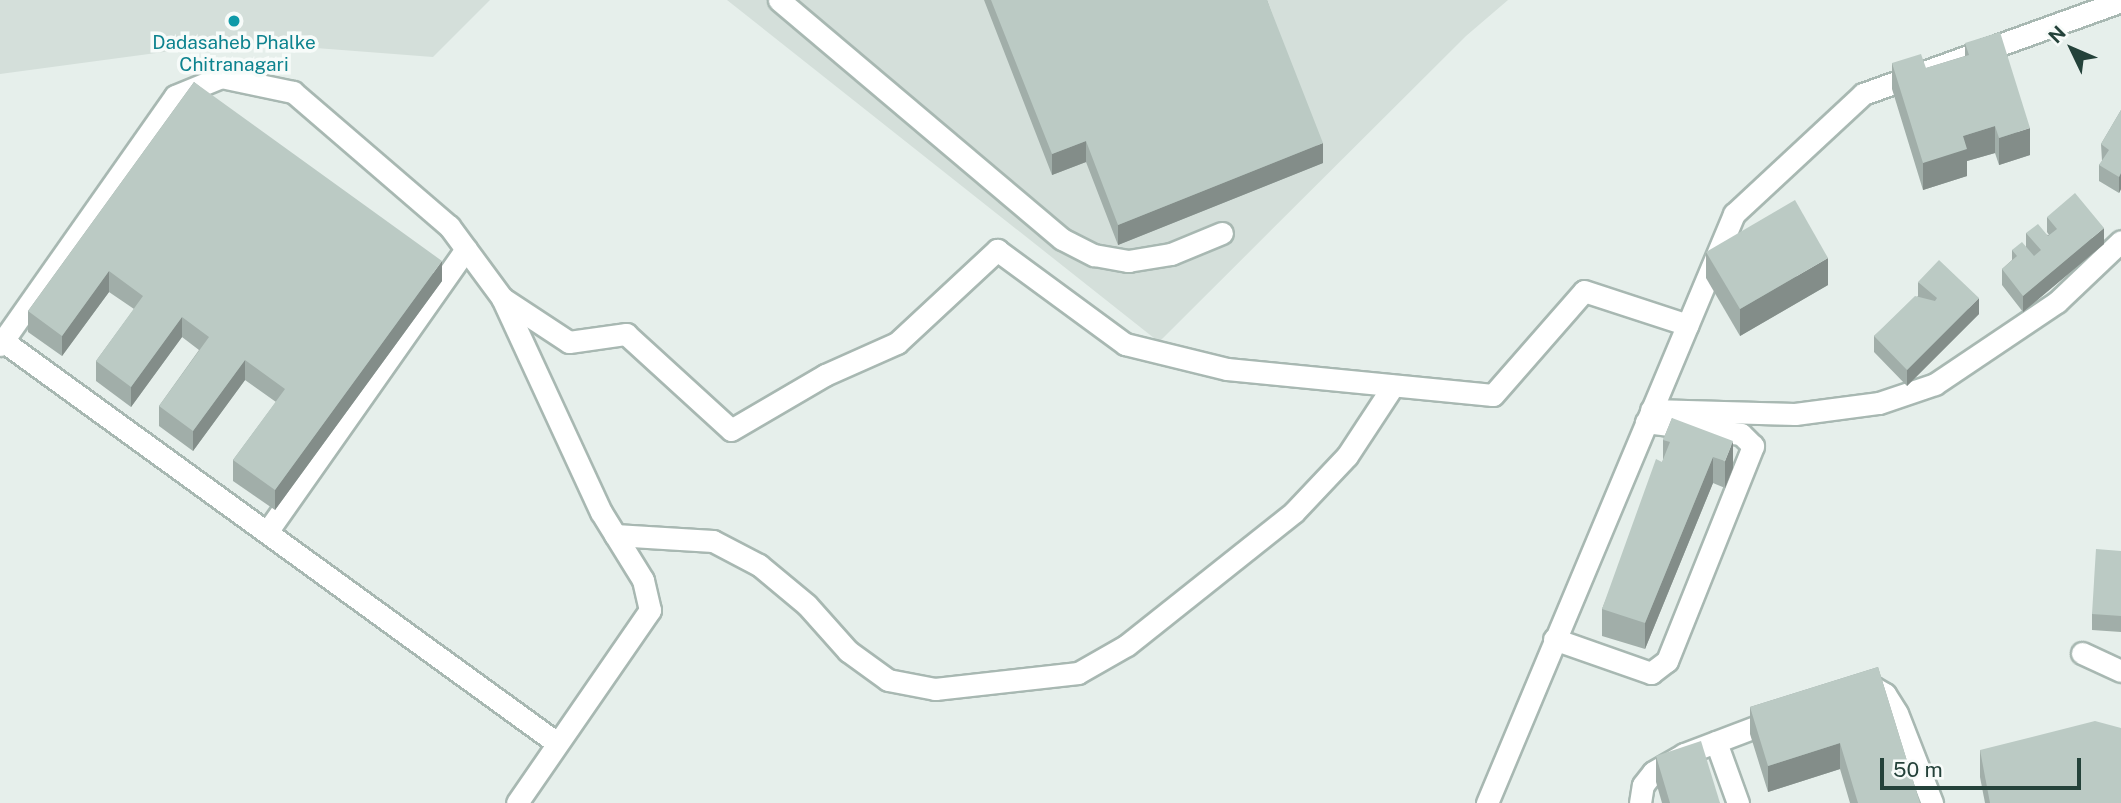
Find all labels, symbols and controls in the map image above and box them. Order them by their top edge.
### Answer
marker: Dadasaheb Phalke Chitranagari [226,13,242,29]
north arrow [2037,14,2107,84]
text: N [2044,21,2070,47]
place label: Dadasaheb Phalke Chitranagari [152,32,316,76]
scale bar [1883,744,2084,788]
text: 50 m [1893,757,1943,782]

